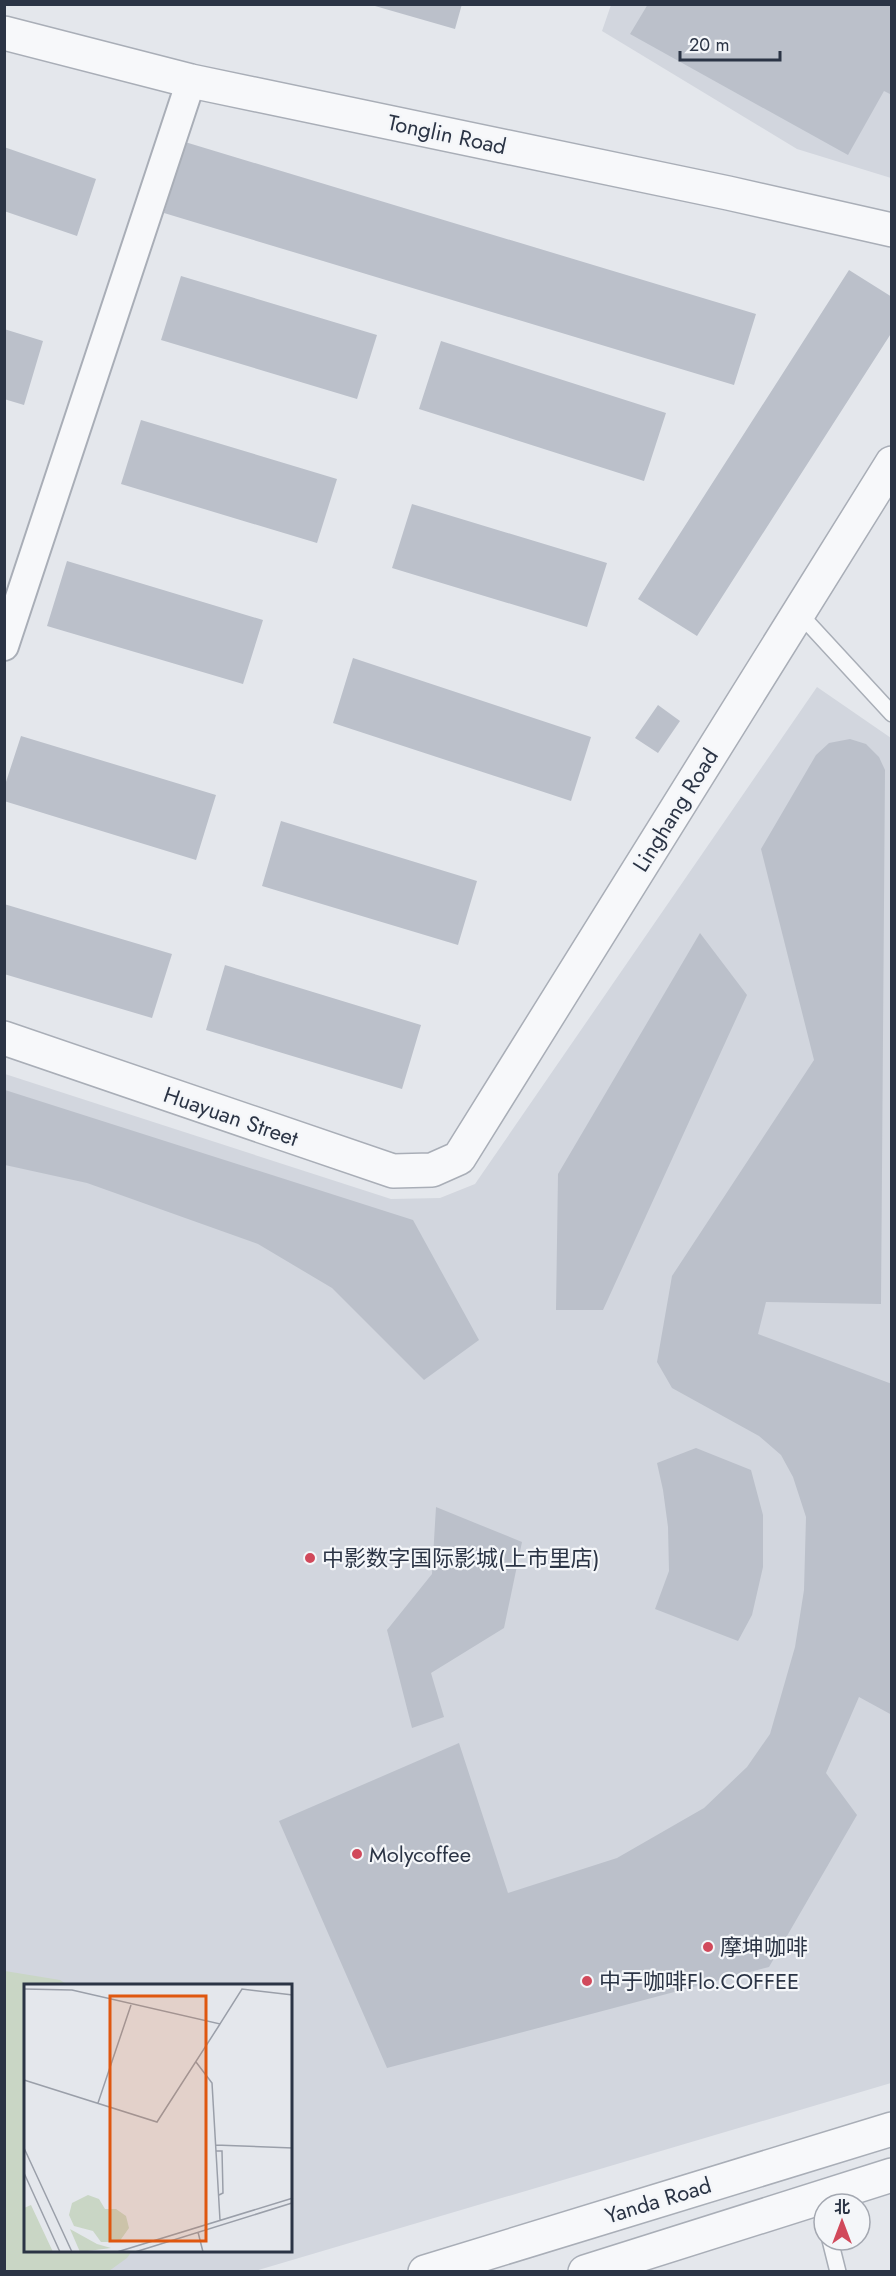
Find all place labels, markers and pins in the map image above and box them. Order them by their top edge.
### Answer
place label: 中影数字国际影城(上市里店) [322,1542,600,1574]
marker: 中影数字国际影城(上市里店) [303,1551,317,1565]
place label: Molycoffee [369,1838,471,1870]
marker: Molycoffee [350,1847,364,1861]
place label: 摩坤咖啡 [720,1931,808,1963]
marker: 摩坤咖啡 [701,1940,715,1954]
place label: 中于咖啡Flo.COFFEE [599,1965,799,1997]
marker: 中于咖啡Flo.COFFEE [580,1974,594,1988]

